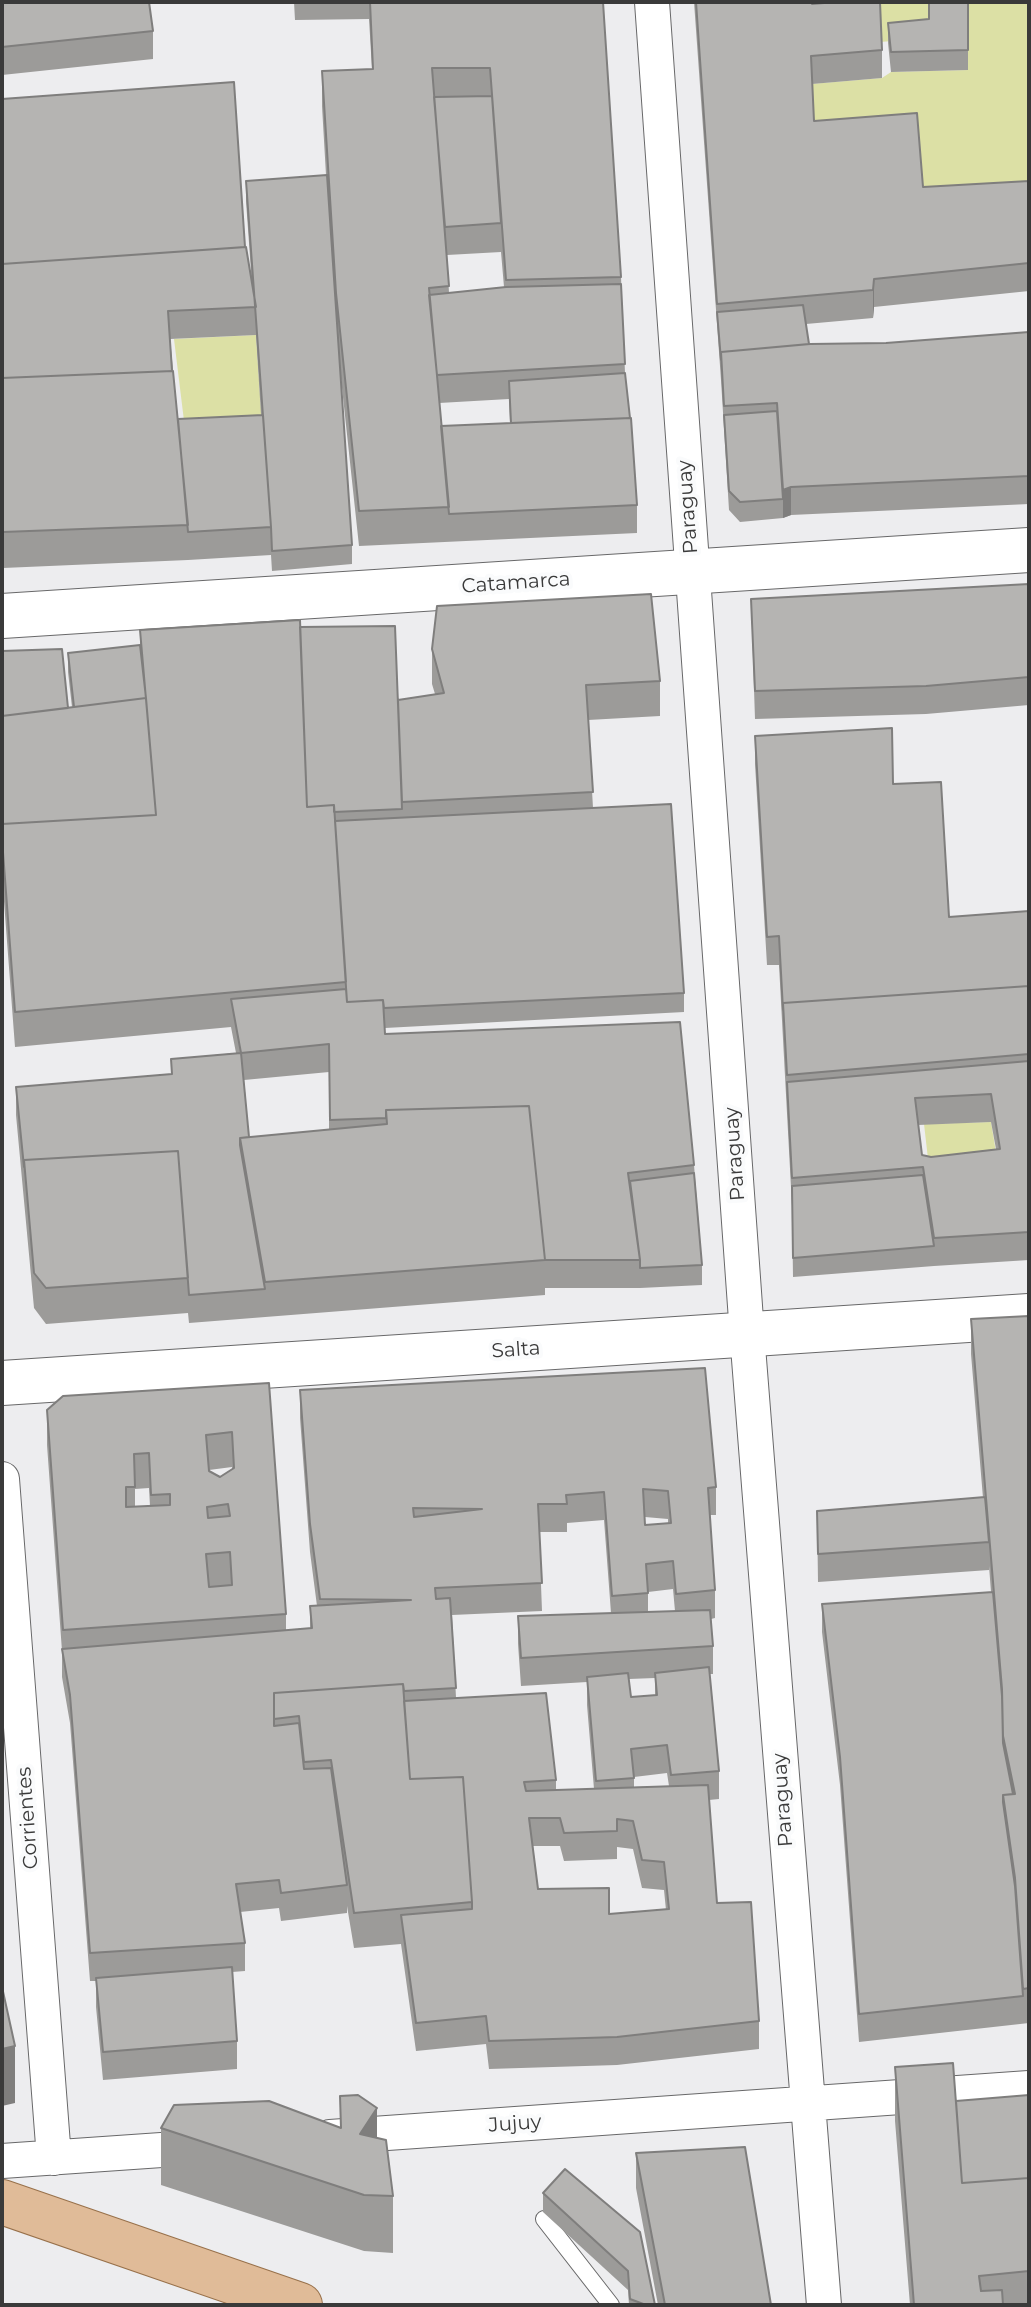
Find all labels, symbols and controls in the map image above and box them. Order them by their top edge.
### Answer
street label: Paraguay [673,459,703,555]
street label: Catamarca [461,567,571,599]
street label: Paraguay [720,1106,750,1202]
street label: Salta [491,1336,541,1364]
street label: Paraguay [768,1752,798,1848]
street label: Corrientes [12,1766,44,1870]
street label: Jujuy [488,2110,542,2138]

